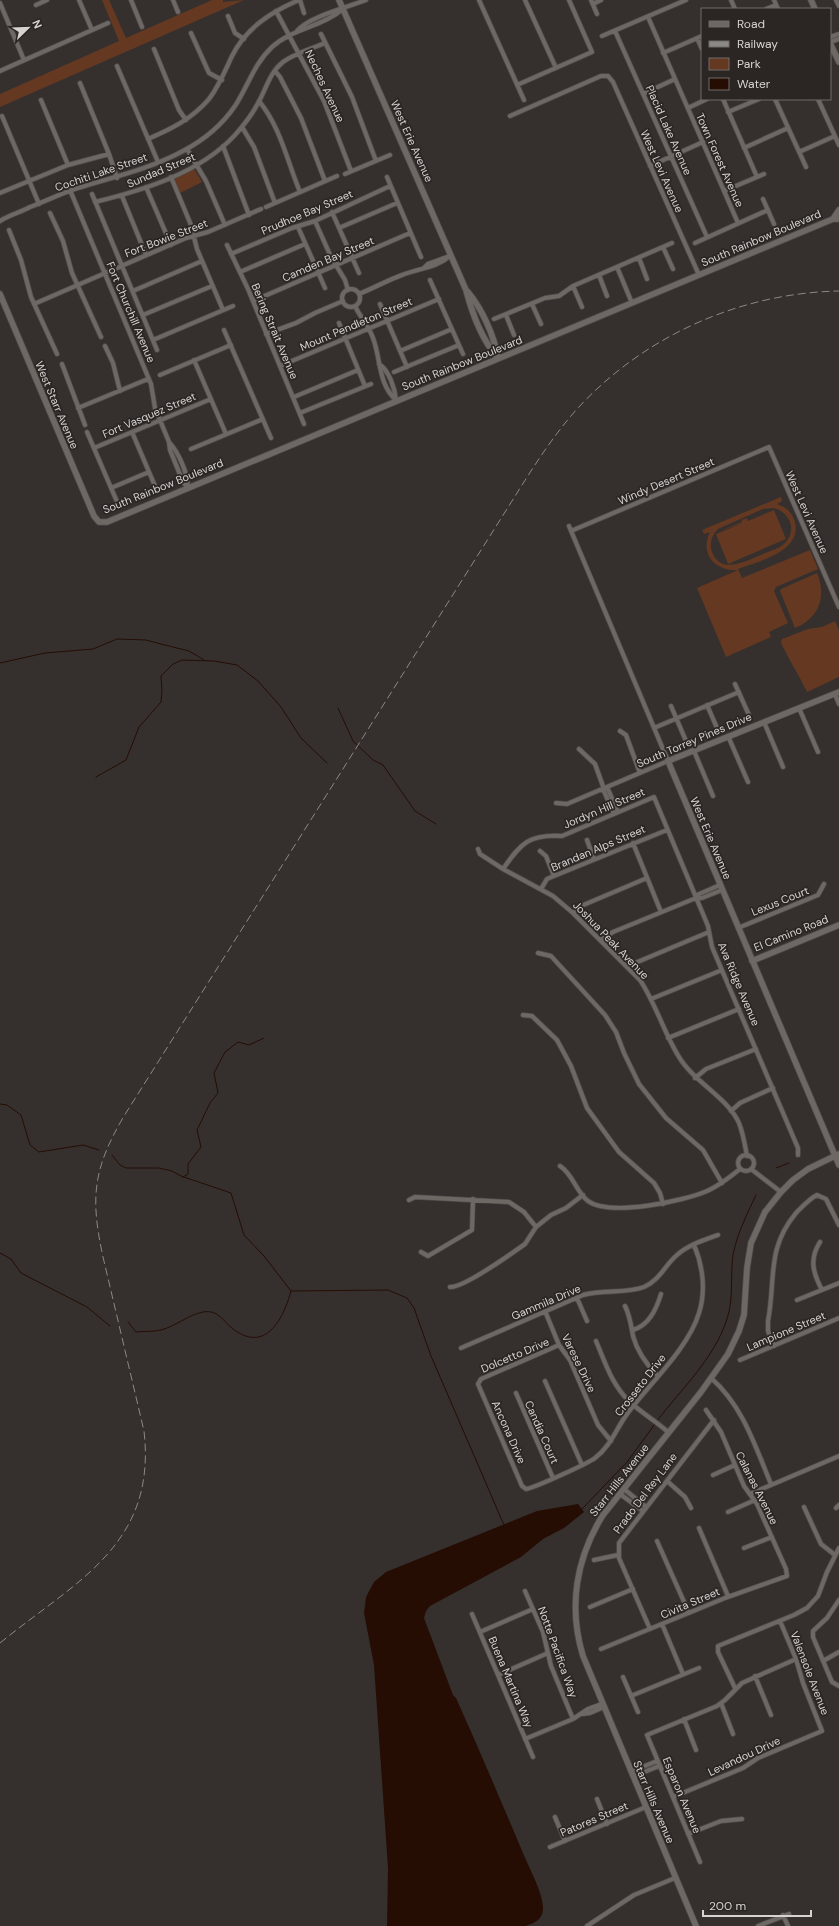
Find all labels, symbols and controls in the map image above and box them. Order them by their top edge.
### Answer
north arrow [8,8,48,48]
legend [701,8,831,100]
text: Road [737,16,765,32]
text: N [29,18,45,31]
text: Railway [737,36,778,52]
street label: Neches Avenue [302,47,348,125]
text: Park [737,56,761,72]
text: Water [737,76,771,92]
street label: Placid Lake Avenue [643,83,695,177]
street label: West Erie Avenue [388,98,436,184]
street label: Town Forest Avenue [693,111,747,209]
street label: West Levi Avenue [637,127,687,215]
street label: Sundad Street [125,149,197,191]
street label: Cochiti Lake Street [53,150,149,194]
street label: Prudhoe Bay Street [259,186,355,238]
street label: South Rainbow Boulevard [699,206,823,270]
street label: Fort Bowie Street [123,216,209,260]
street label: Camden Bay Street [280,233,376,285]
street label: Fort Churchill Avenue [103,259,159,365]
street label: Bering Strait Avenue [248,281,302,381]
street label: Mount Pendleton Street [298,294,414,354]
street label: South Rainbow Boulevard [400,332,524,394]
street label: West Starr Avenue [32,359,82,451]
street label: Fort Vasquez Street [100,389,198,441]
street label: Windy Desert Street [616,454,716,508]
street label: South Rainbow Boulevard [101,455,225,517]
street label: West Levi Avenue [782,468,832,556]
street label: South Torrey Pines Drive [634,709,754,771]
street label: Jordyn Hill Street [561,785,647,831]
street label: West Erie Avenue [687,795,735,881]
street label: Brandan Alps Street [549,822,647,874]
street label: Lexus Court [749,883,811,919]
street label: Joshua Peak Avenue [570,898,652,982]
street label: El Camino Road [752,912,830,954]
street label: Ava Ridge Avenue [715,940,763,1028]
street label: Gammila Drive [509,1281,583,1323]
street label: Lampione Street [744,1308,828,1354]
street label: Varese Drive [559,1331,599,1395]
street label: Dolcetto Drive [479,1334,551,1376]
street label: Crosseto Drive [611,1351,669,1419]
street label: Ancona Drive [489,1398,529,1466]
street label: Candia Court [522,1398,562,1466]
street label: Starr Hills Avenue [586,1441,652,1519]
street label: Calanas Avenue [733,1449,781,1527]
street label: Prado Del Rey Lane [610,1450,680,1536]
street label: Civita Street [658,1584,722,1622]
street label: Notte Pacifica Way [535,1604,581,1700]
street label: Valensole Avenue [788,1629,832,1717]
street label: Buena Martina Way [485,1634,537,1730]
street label: Levandou Drive [706,1733,782,1779]
street label: Esparon Avenue [660,1755,704,1835]
street label: Starr Hills Avenue [630,1758,678,1846]
street label: Patores Street [558,1798,630,1840]
scale bar [703,1892,811,1918]
text: 200 m [709,1898,746,1914]

